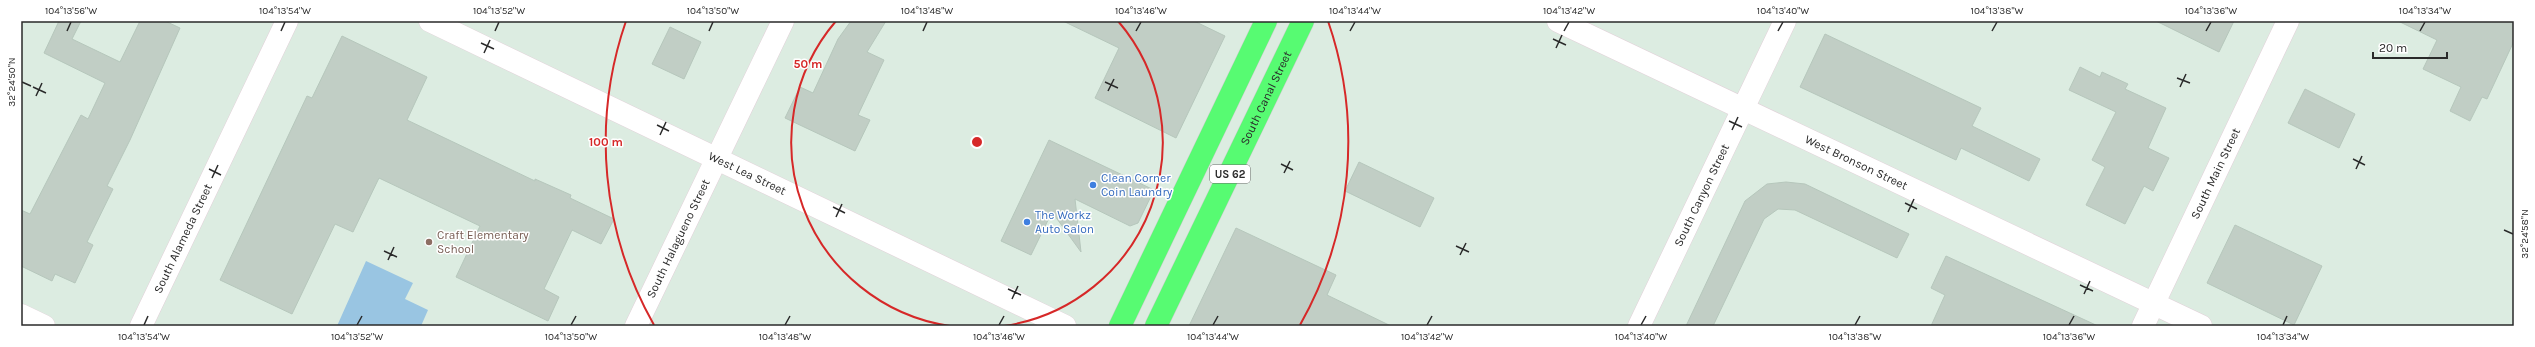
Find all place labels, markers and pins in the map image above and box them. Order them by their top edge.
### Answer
centre of rings [970,135,984,149]
place label: Clean Corner Coin Laundry [1101,171,1173,199]
marker: Clean Corner Coin Laundry [1088,180,1098,190]
place label: The Workz Auto Salon [1035,208,1094,236]
marker: The Workz Auto Salon [1022,217,1032,227]
place label: Craft Elementary School [437,228,529,256]
marker: Craft Elementary School [424,237,434,247]

